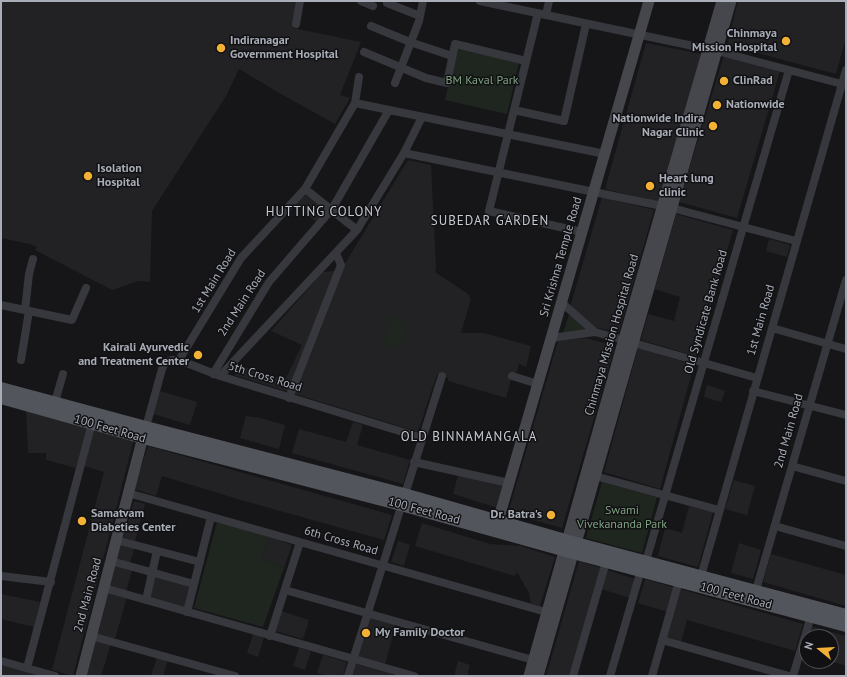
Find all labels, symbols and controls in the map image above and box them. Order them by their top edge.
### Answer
place label: Chinmaya Mission Hospital [692,27,777,55]
place label: Indiranagar Government Hospital [230,34,338,62]
marker: Chinmaya Mission Hospital [780,35,792,47]
marker: Indiranagar Government Hospital [215,42,227,54]
park label: BM Kaval Park [445,74,519,88]
place label: ClinRad [733,74,773,88]
marker: ClinRad [718,75,730,87]
place label: Nationwide [726,98,785,112]
marker: Nationwide [711,99,723,111]
place label: Nationwide Indira Nagar Clinic [612,112,704,140]
marker: Nationwide Indira Nagar Clinic [707,120,719,132]
place label: Isolation Hospital [97,162,142,190]
marker: Isolation Hospital [82,170,94,182]
place label: Heart lung clinic [659,172,714,200]
marker: Heart lung clinic [644,180,656,192]
street label: Sri Krishna Temple Road [537,195,585,319]
district label: HUTTING COLONY [266,204,382,220]
district label: SUBEDAR GARDEN [431,213,549,229]
street label: 1st Main Road [189,246,239,316]
street label: Old Syndicate Bank Road [681,248,731,376]
street label: Chinmaya Mission Hospital Road [582,253,642,417]
street label: 2nd Main Road [215,267,269,339]
street label: 1st Main Road [744,283,778,357]
place label: Kairali Ayurvedic and Treatment Center [78,341,189,369]
marker: Kairali Ayurvedic and Treatment Center [192,349,204,361]
street label: 5th Cross Road [226,359,304,395]
street label: 2nd Main Road [772,392,806,470]
street label: 100 Feet Road [73,412,147,446]
district label: OLD BINNAMANGALA [401,429,537,445]
street label: 100 Feet Road [387,494,461,528]
park label: Swami Vivekananda Park [577,504,667,532]
place label: Samatvam Diabeties Center [91,507,175,535]
place label: Dr. Batra's [491,508,542,522]
marker: Dr. Batra's [545,509,557,521]
marker: Samatvam Diabeties Center [76,515,88,527]
street label: 6th Cross Road [302,524,380,558]
street label: 2nd Main Road [71,556,105,634]
street label: 100 Feet Road [699,579,773,613]
place label: My Family Doctor [375,626,465,640]
marker: My Family Doctor [360,627,372,639]
north arrow [799,629,839,669]
text: N [801,640,816,651]

